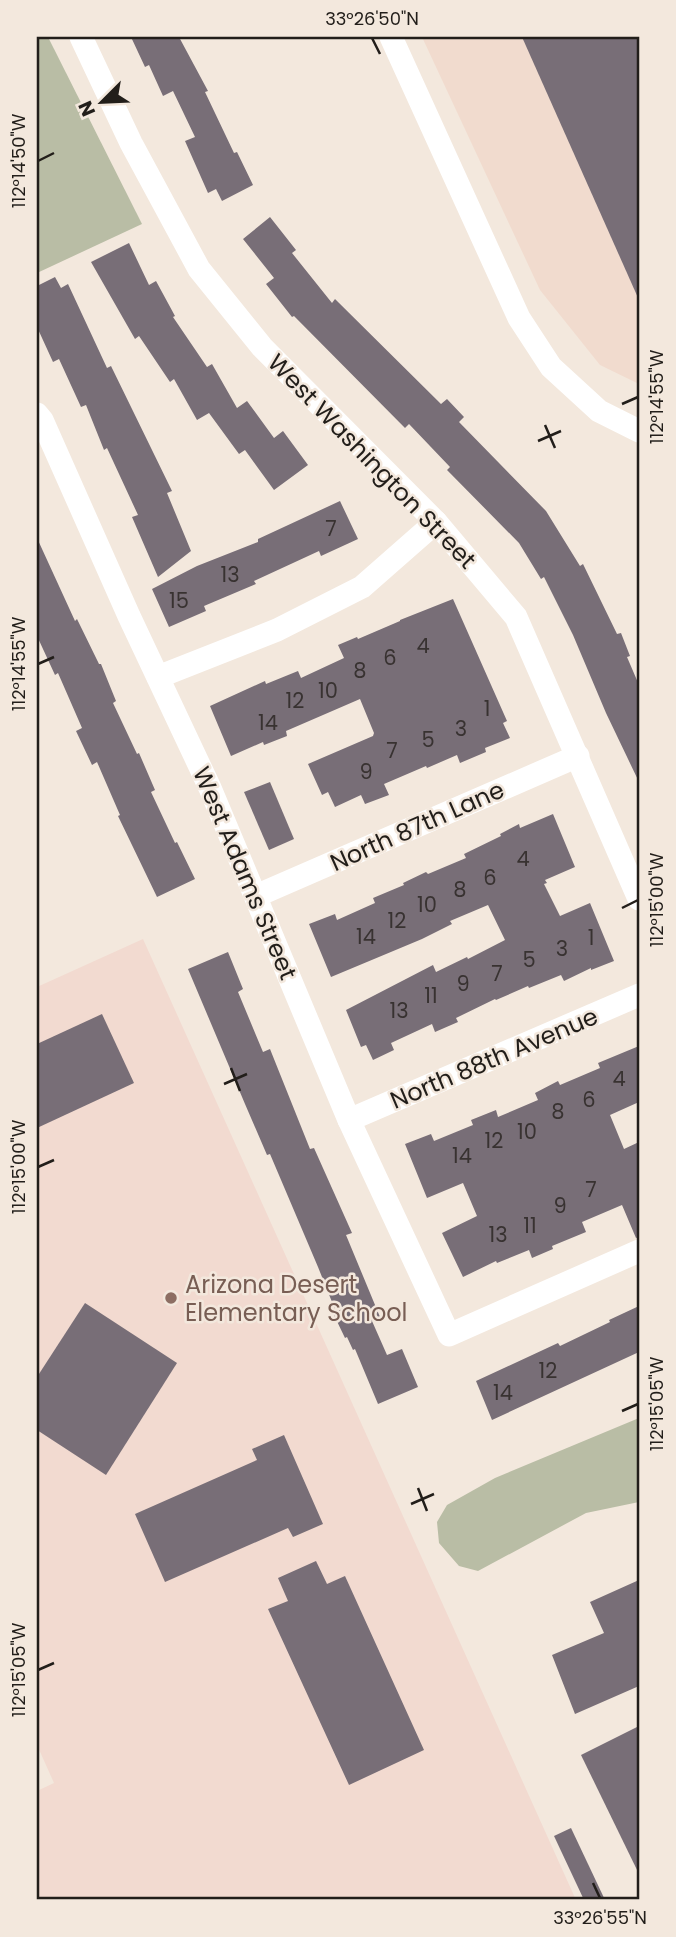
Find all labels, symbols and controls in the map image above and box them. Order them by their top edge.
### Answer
text: 33°26'50"N [325,6,419,31]
north arrow [66,66,136,136]
text: N [72,97,102,121]
text: 112°14'50"W [6,113,31,208]
street label: West Washington Street [260,346,484,576]
text: 112°14'55"W [644,349,669,444]
house number: 7 [325,514,337,543]
house number: 13 [220,560,240,589]
house number: 15 [169,586,189,615]
text: 112°14'55"W [6,616,31,711]
house number: 4 [416,631,430,660]
house number: 6 [383,643,397,672]
house number: 8 [353,656,367,685]
house number: 10 [318,676,338,705]
house number: 12 [286,686,304,715]
house number: 1 [484,694,490,723]
house number: 14 [258,708,278,737]
house number: 3 [455,714,467,743]
house number: 5 [421,725,435,754]
house number: 7 [386,736,398,765]
house number: 9 [359,757,373,786]
street label: West Adams Street [185,761,305,985]
street label: North 87th Lane [325,773,509,879]
house number: 4 [516,844,530,873]
text: 112°15'00"W [644,852,669,947]
house number: 6 [483,863,497,892]
house number: 8 [453,875,467,904]
house number: 10 [417,890,437,919]
house number: 12 [388,906,406,935]
house number: 14 [356,922,376,951]
house number: 1 [588,923,594,952]
house number: 3 [556,934,568,963]
house number: 5 [522,945,536,974]
house number: 7 [491,959,503,988]
house number: 9 [456,969,470,998]
house number: 11 [424,981,438,1010]
house number: 13 [389,996,409,1025]
street label: North 88th Avenue [386,1001,602,1115]
house number: 4 [612,1064,626,1093]
house number: 6 [582,1085,596,1114]
house number: 8 [551,1098,565,1124]
house number: 10 [517,1117,537,1146]
text: 112°15'00"W [6,1119,31,1214]
house number: 12 [485,1126,503,1155]
house number: 14 [452,1141,472,1170]
house number: 7 [585,1175,597,1204]
house number: 9 [553,1191,567,1220]
house number: 11 [523,1211,537,1240]
house number: 13 [488,1220,508,1249]
place label: Arizona Desert Elementary School [185,1268,408,1329]
marker: Arizona Desert Elementary School [163,1290,179,1306]
house number: 12 [539,1356,557,1385]
text: 112°15'05"W [644,1356,669,1451]
house number: 14 [493,1378,513,1407]
text: 112°15'05"W [6,1622,31,1717]
text: 33°26'55"N [553,1905,647,1930]

